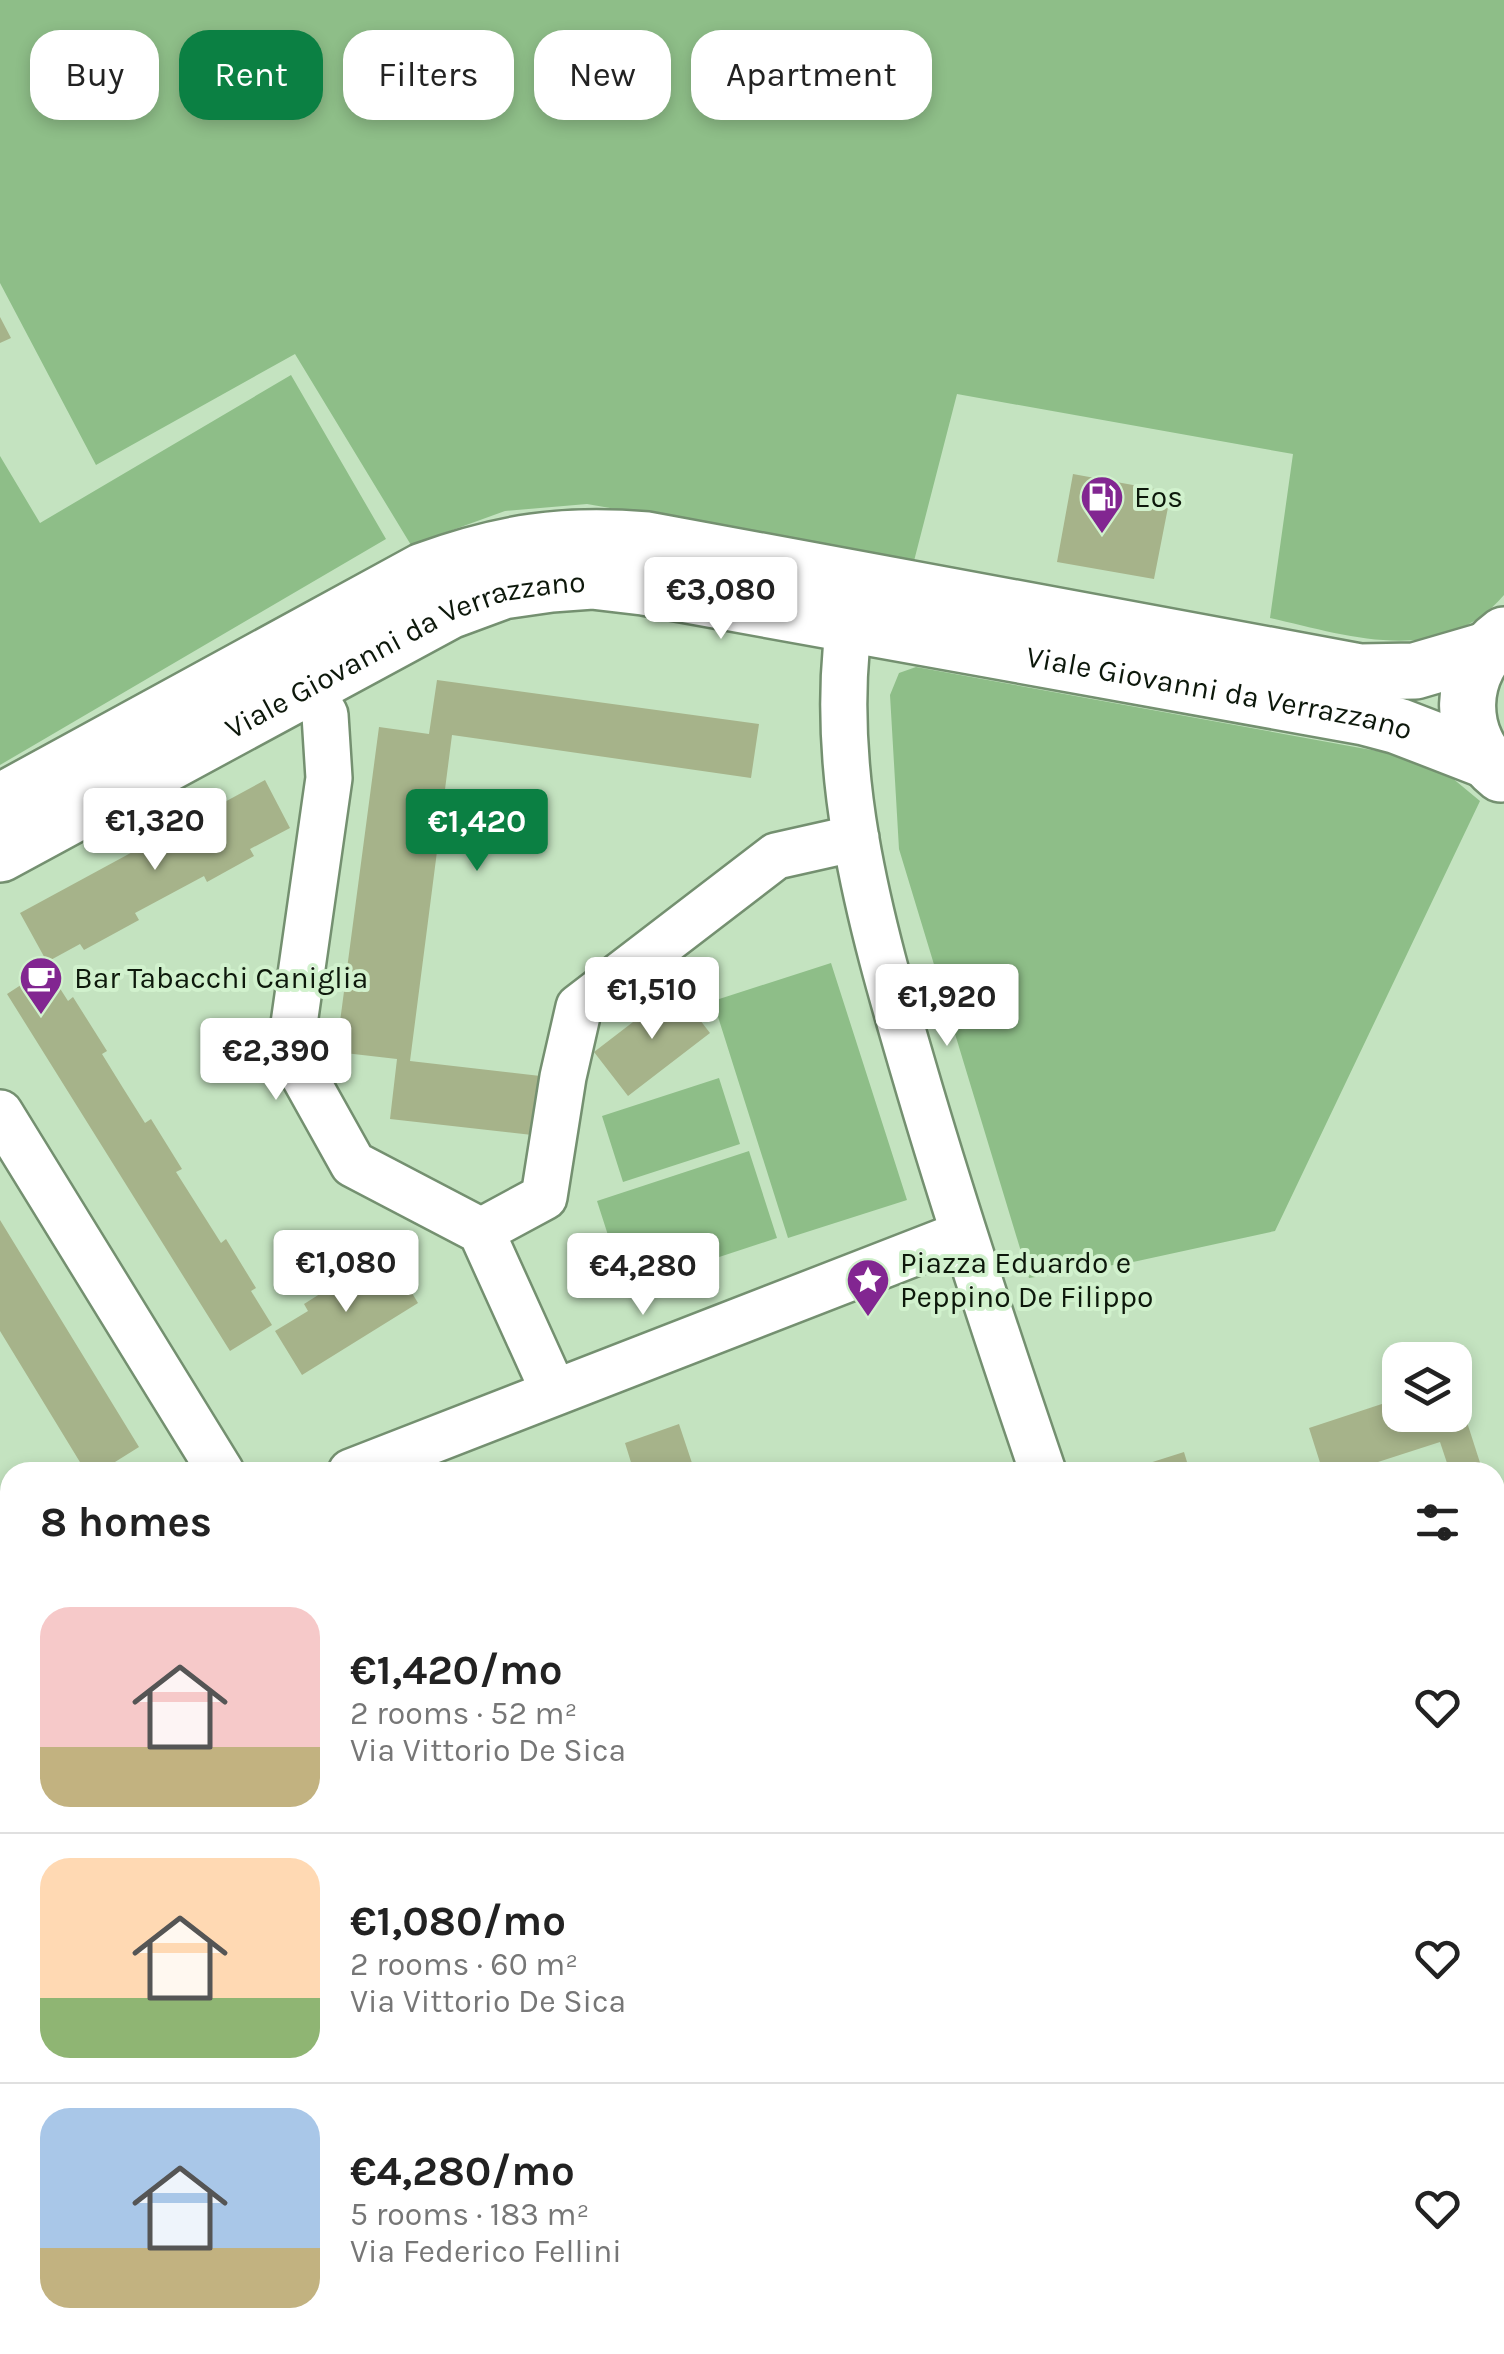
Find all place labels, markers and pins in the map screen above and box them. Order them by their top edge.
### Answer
fuel station icon: Eos [1079,474,1125,535]
place label: Eos [1134,479,1183,515]
pin: €3,080 [640,557,802,642]
pin: €1,320 [74,788,236,873]
pin: €1,420 [396,789,558,874]
cafe icon: Bar Tabacchi Caniglia [18,955,64,1016]
pin: €1,510 [571,957,733,1042]
place label: Bar Tabacchi Caniglia [74,960,368,996]
pin: €1,920 [866,964,1028,1049]
pin: €2,390 [195,1018,357,1103]
pin: €1,080 [265,1230,427,1315]
pin: €4,280 [562,1233,724,1318]
place label: Piazza Eduardo e Peppino De Filippo [900,1245,1153,1315]
place icon: Piazza Eduardo e Peppino De Filippo [845,1257,891,1318]

